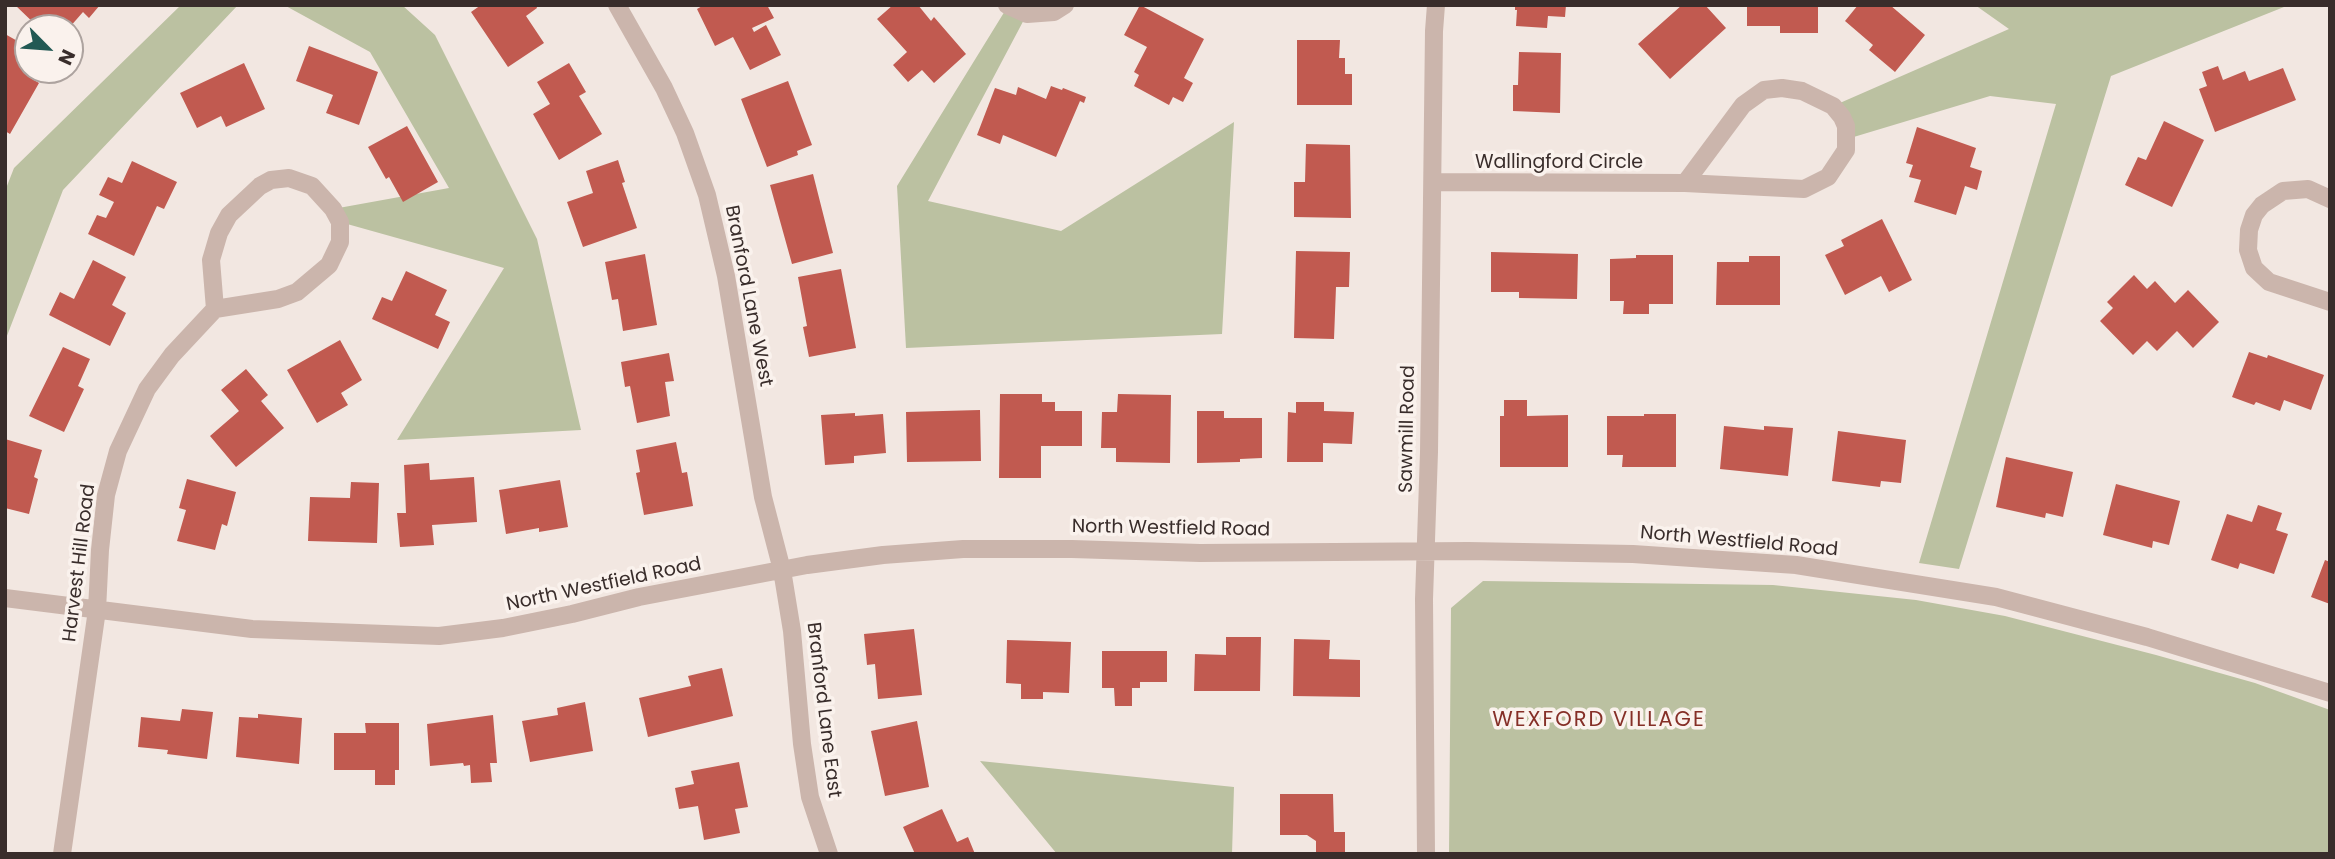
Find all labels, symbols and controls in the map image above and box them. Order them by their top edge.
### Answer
north arrow [14,14,84,84]
text: N [51,45,82,69]
street label: Wallingford Circle [1475,152,1643,174]
street label: Branford Lane West [719,203,777,389]
street label: Sawmill Road [1395,365,1421,493]
street label: Harvest Hill Road [59,483,101,643]
street label: North Westfield Road [1072,516,1270,542]
street label: North Westfield Road [1639,522,1839,562]
street label: North Westfield Road [504,553,704,617]
street label: Branford Lane East [801,621,845,799]
district label: WEXFORD VILLAGE [1494,708,1704,734]

